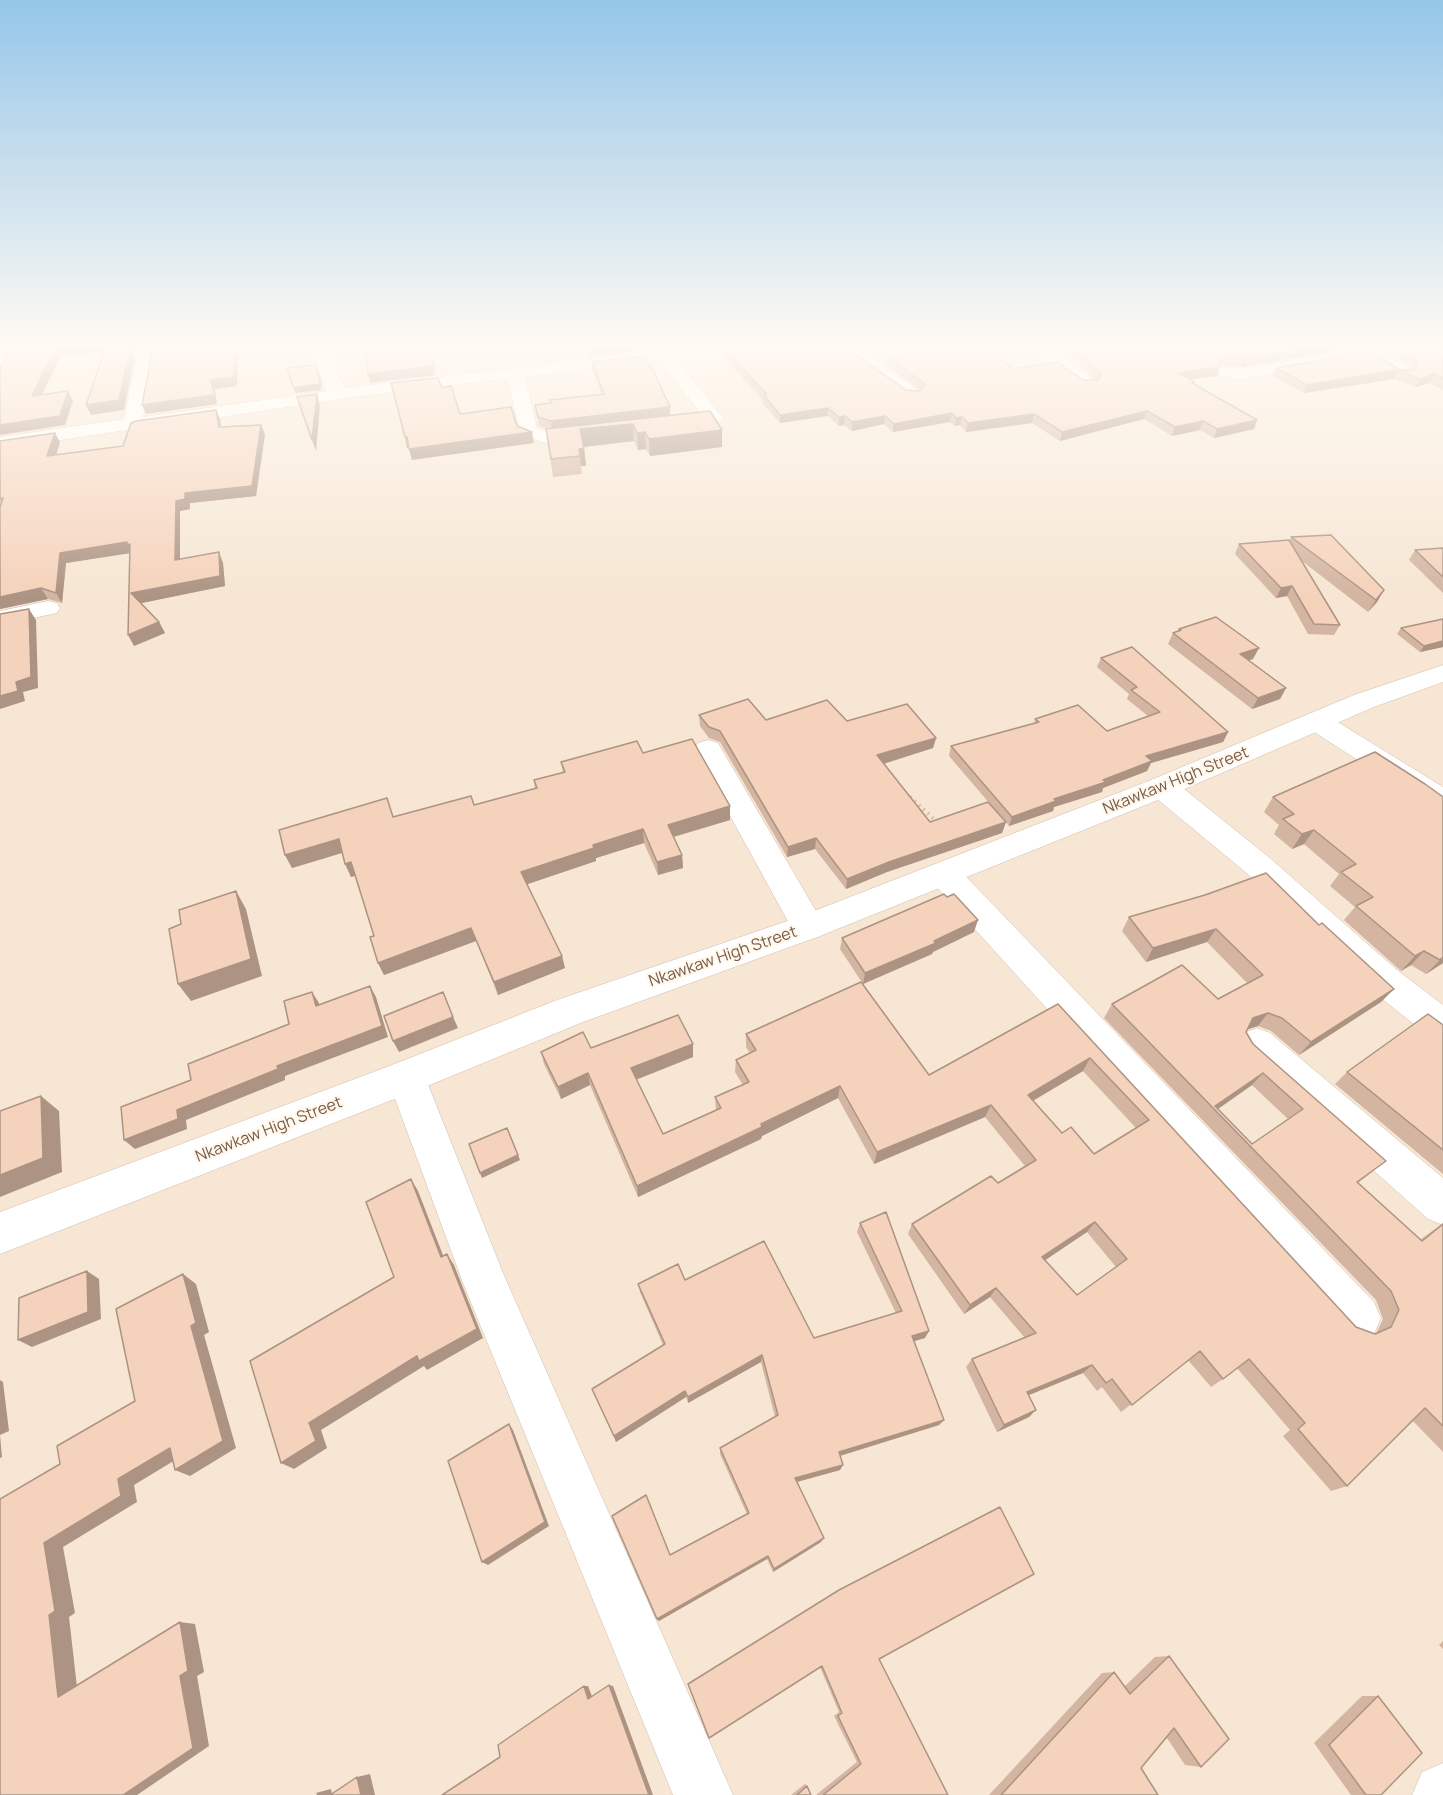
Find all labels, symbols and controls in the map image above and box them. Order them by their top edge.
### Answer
street label: Nkawkaw High Street [1100,743,1252,819]
street label: Nkawkaw High Street [646,923,800,991]
street label: Nkawkaw High Street [193,1093,345,1167]

